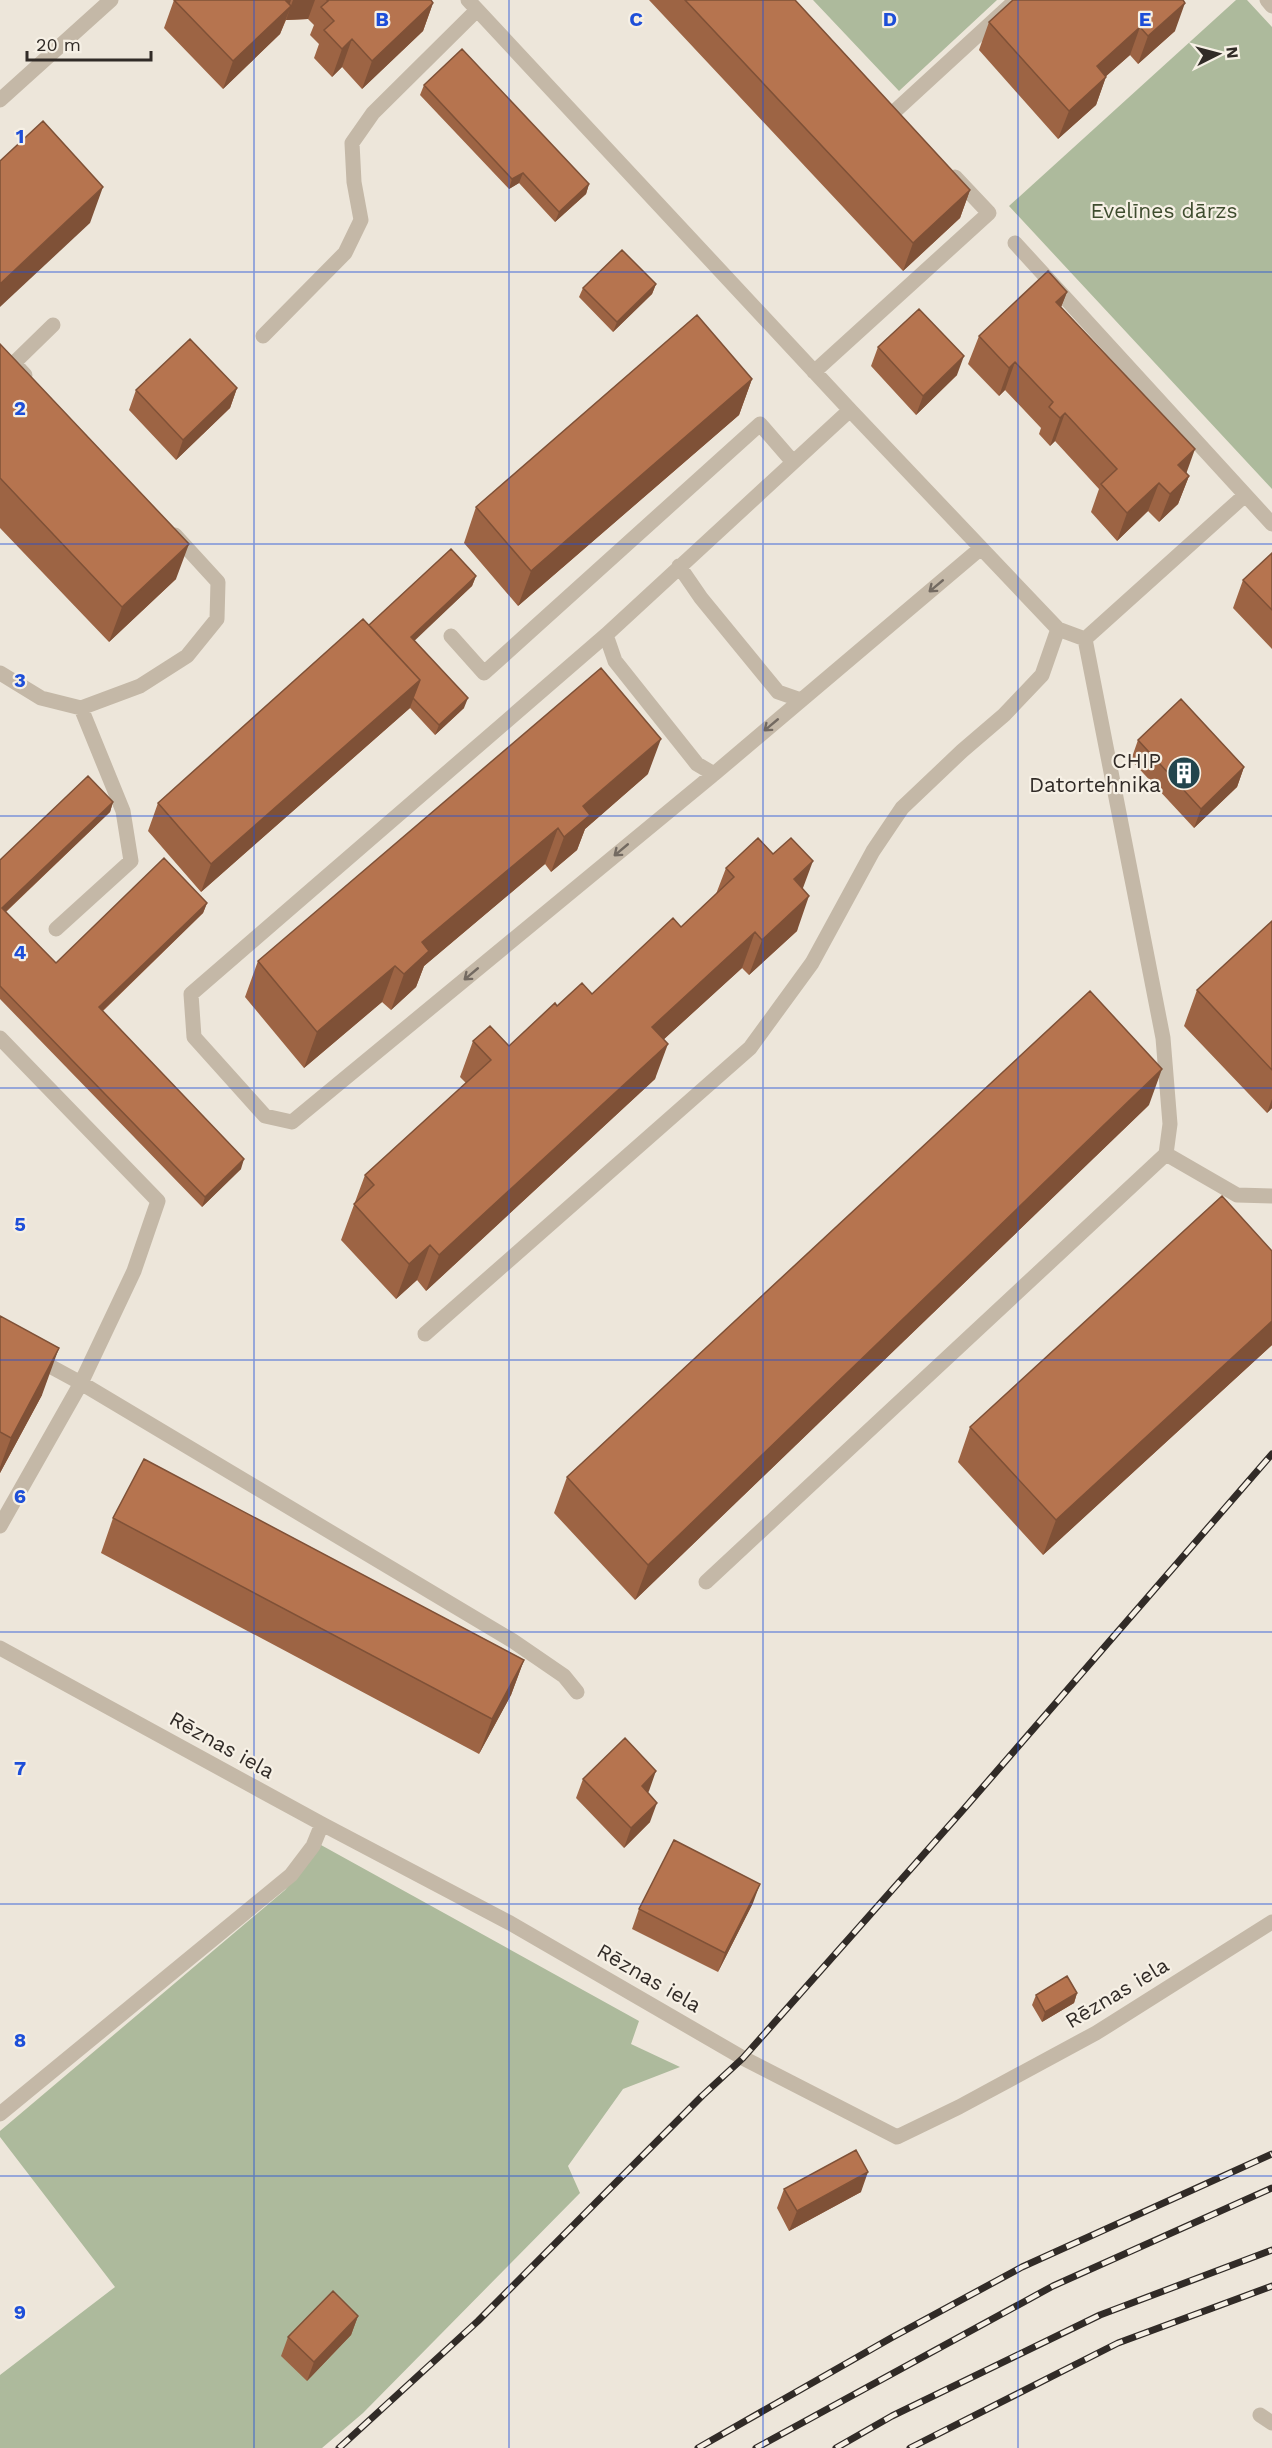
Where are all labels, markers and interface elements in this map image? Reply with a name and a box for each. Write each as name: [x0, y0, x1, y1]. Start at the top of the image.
text: B: [375, 7, 389, 31]
text: C: [629, 7, 643, 31]
text: D: [883, 7, 897, 31]
text: E: [1139, 7, 1151, 31]
scale bar: [27, 24, 152, 62]
north arrow: [1188, 24, 1248, 84]
text: 20 m: [36, 34, 81, 55]
text: N: [1222, 46, 1242, 59]
text: 1: [16, 124, 24, 148]
park label: Evelīnes dārzs: [1090, 198, 1238, 223]
text: 2: [14, 396, 26, 420]
one-way arrow: [929, 579, 944, 593]
text: 3: [14, 668, 26, 692]
one-way arrow: [763, 719, 779, 732]
place label: CHIP Datortehnika: [1029, 748, 1161, 797]
building icon: CHIP Datortehnika: [1166, 755, 1202, 791]
one-way arrow: [614, 843, 629, 857]
text: 4: [14, 940, 27, 964]
one-way arrow: [464, 967, 479, 981]
text: 5: [14, 1212, 26, 1236]
text: 6: [14, 1484, 26, 1508]
street label: Rēznas iela: [165, 1705, 279, 1784]
text: 7: [14, 1756, 26, 1780]
street label: Rēznas iela: [593, 1938, 706, 2017]
street label: Rēznas iela: [1061, 1952, 1173, 2033]
text: 8: [14, 2028, 26, 2052]
text: 9: [14, 2300, 26, 2324]

